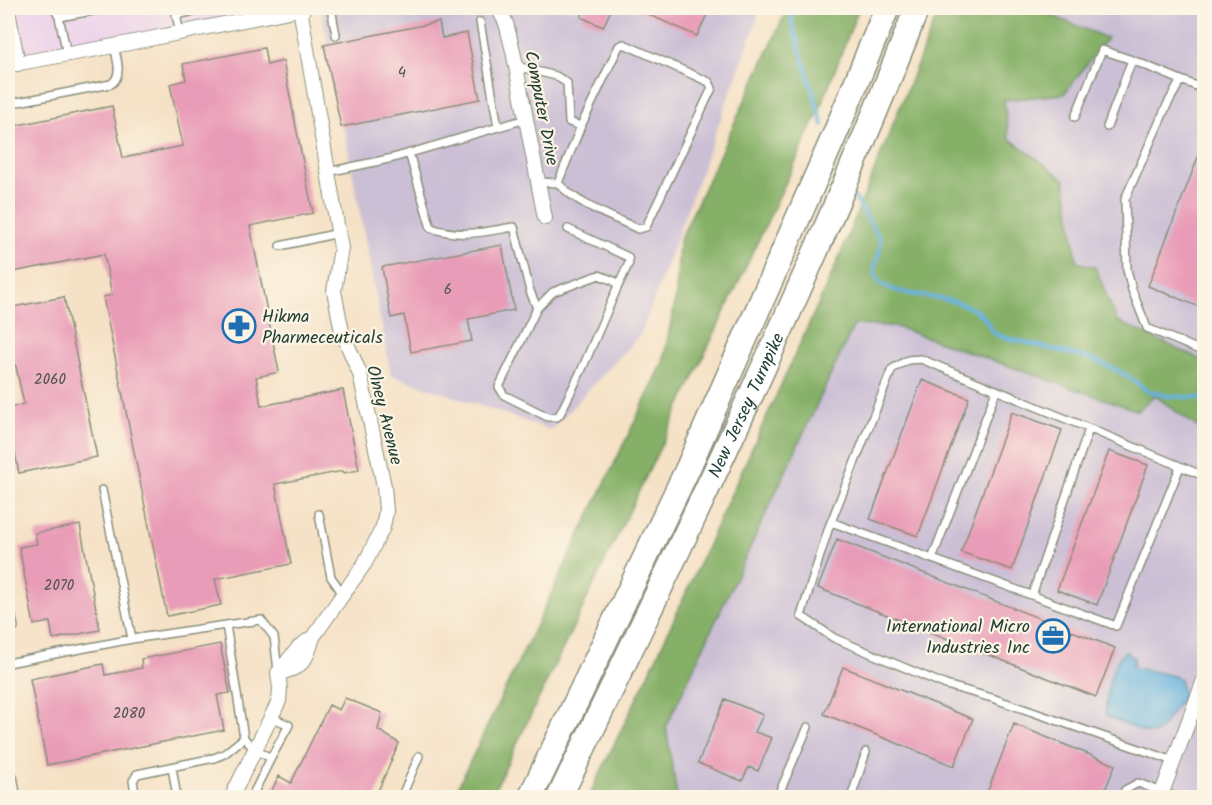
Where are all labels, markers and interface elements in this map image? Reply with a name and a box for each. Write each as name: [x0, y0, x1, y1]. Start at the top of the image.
street label: Computer Drive: [515, 48, 566, 168]
house number: 4: [398, 61, 406, 85]
house number: 6: [444, 278, 452, 302]
place label: Hikma Pharmeceuticals: [262, 303, 383, 353]
pharmacy icon: Hikma Pharmeceuticals: [221, 308, 257, 344]
street label: New Jersey Turnpike: [701, 329, 793, 483]
street label: Olney Avenue: [357, 362, 410, 468]
house number: 2060: [34, 368, 67, 392]
house number: 2070: [44, 574, 75, 598]
place label: International Micro Industries Inc: [886, 613, 1030, 663]
office icon: International Micro Industries Inc: [1035, 618, 1071, 654]
house number: 2080: [113, 702, 146, 726]

